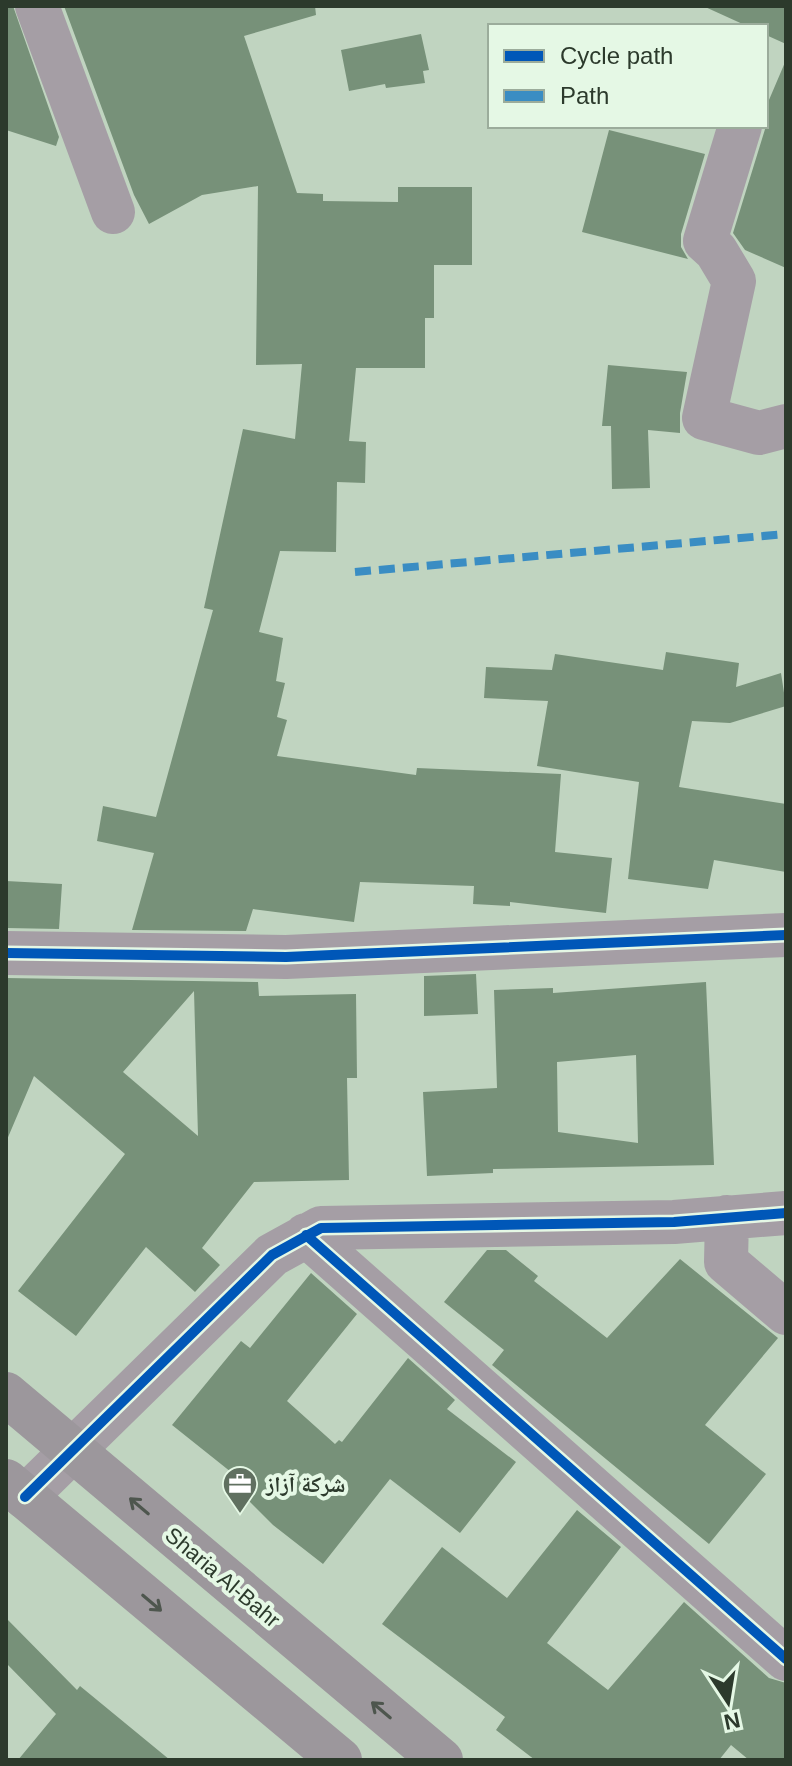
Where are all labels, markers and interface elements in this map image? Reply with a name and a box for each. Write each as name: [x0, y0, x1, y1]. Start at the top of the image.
legend: [488, 24, 768, 128]
text: Cycle path: [560, 42, 673, 69]
text: Path: [560, 82, 609, 109]
office icon: شركة آزاز: [221, 1465, 259, 1515]
place label: شركة آزاز: [265, 1472, 345, 1497]
one-way arrow: [129, 1497, 150, 1515]
street label: Sharia Al-Bahr: [160, 1522, 285, 1633]
one-way arrow: [141, 1594, 161, 1612]
north arrow: [688, 1662, 768, 1742]
one-way arrow: [371, 1701, 392, 1719]
text: N: [722, 1707, 742, 1735]

